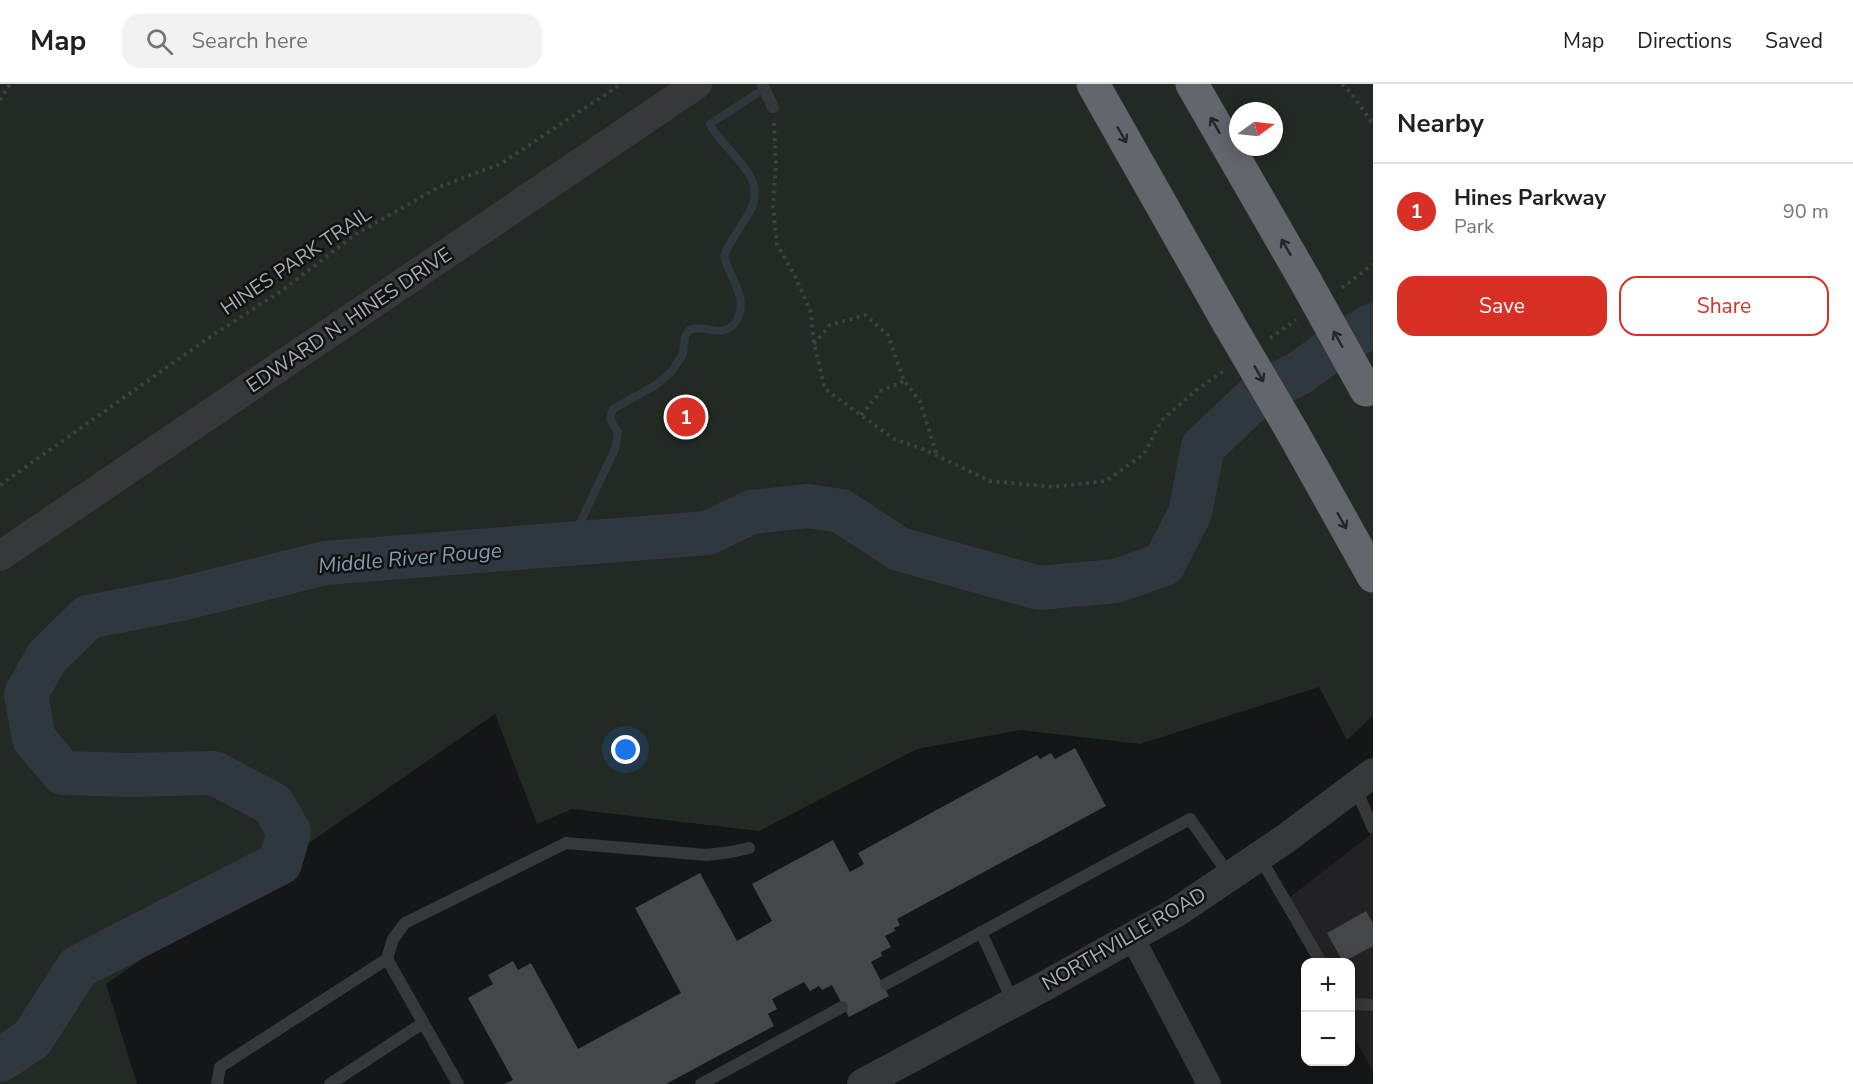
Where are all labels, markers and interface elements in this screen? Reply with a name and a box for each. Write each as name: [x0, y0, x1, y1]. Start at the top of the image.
search box: [122, 14, 542, 68]
text: Map: [30, 22, 86, 60]
icon: search: [143, 25, 176, 58]
text: Search here: [191, 26, 308, 56]
text: Map: [1563, 27, 1604, 55]
text: Directions: [1637, 27, 1732, 55]
text: Saved: [1765, 27, 1823, 55]
north arrow: [1229, 102, 1283, 156]
text: Nearby: [1397, 106, 1484, 141]
one-way arrow: [1209, 117, 1221, 134]
one-way arrow: [1116, 126, 1128, 143]
text: Hines Parkway: [1454, 183, 1606, 213]
text: 1: [1411, 198, 1423, 225]
text: 90 m: [1783, 198, 1829, 225]
street label: HINES PARK TRAIL: [215, 200, 377, 322]
text: Park: [1454, 213, 1494, 240]
one-way arrow: [1279, 239, 1291, 256]
street label: EDWARD N. HINES DRIVE: [241, 241, 457, 399]
button: Save: [1397, 276, 1607, 336]
button: Share: [1619, 276, 1829, 336]
one-way arrow: [1332, 331, 1344, 348]
one-way arrow: [1253, 366, 1265, 383]
pin: 1: [666, 394, 706, 440]
one-way arrow: [1336, 512, 1348, 529]
water label: Middle River Rouge: [317, 536, 503, 580]
your location: [611, 735, 640, 764]
street label: NORTHVILLE ROAD: [1037, 881, 1211, 997]
map controls: [1301, 958, 1355, 1066]
button: +: [1301, 958, 1355, 1012]
button: −: [1301, 1012, 1355, 1066]

